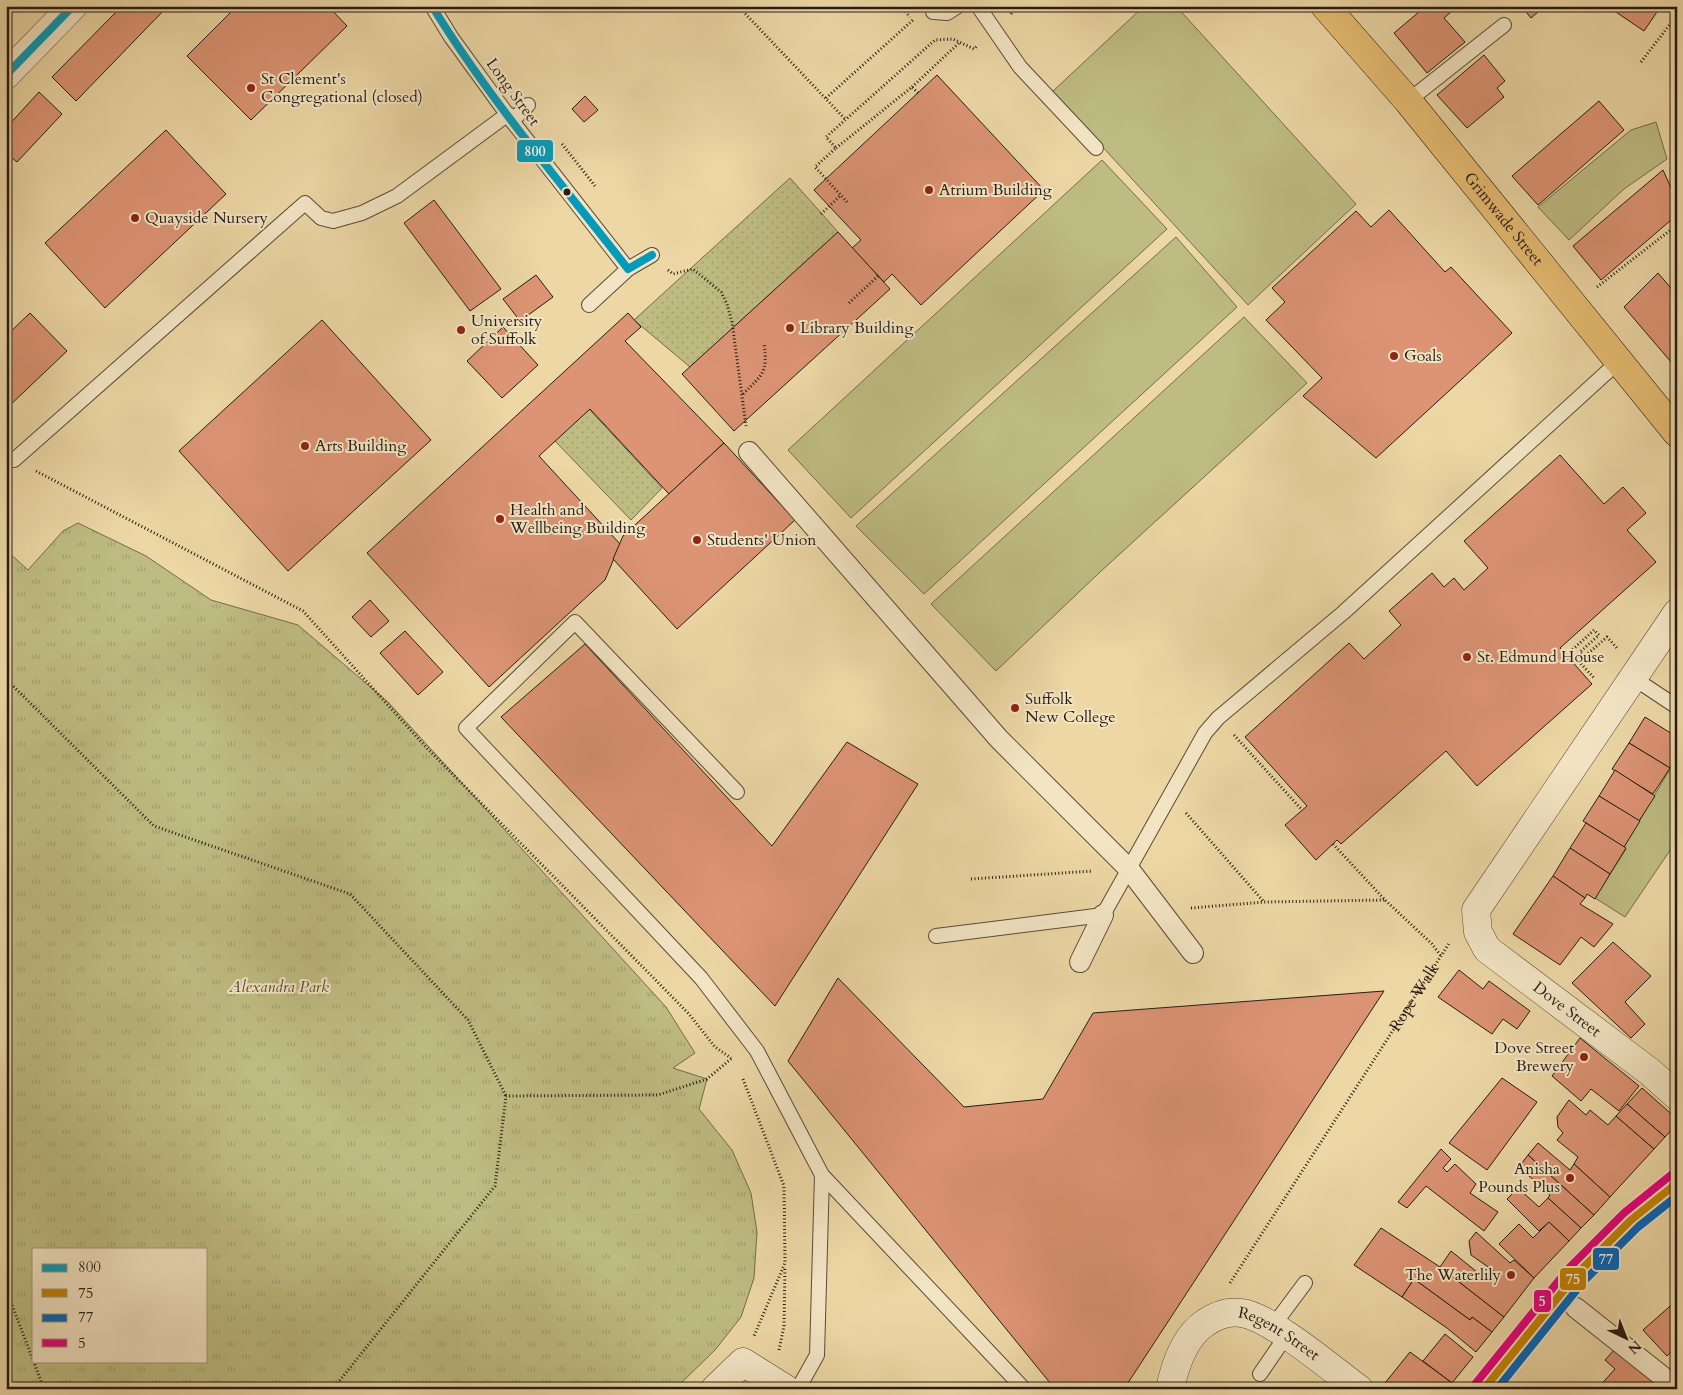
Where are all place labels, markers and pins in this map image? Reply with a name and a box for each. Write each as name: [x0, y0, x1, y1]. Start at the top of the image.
place label: St Clement's Congregational (closed): [261, 68, 423, 108]
marker: St Clement's Congregational (closed): [245, 82, 257, 94]
place label: Atrium Building: [939, 179, 1052, 201]
marker: Atrium Building: [923, 184, 935, 196]
unlabelled marker: [562, 187, 572, 197]
place label: Quayside Nursery: [145, 207, 269, 229]
marker: Quayside Nursery: [129, 212, 141, 224]
place label: University of Suffolk: [471, 310, 543, 350]
place label: Library Building: [800, 317, 913, 339]
marker: Library Building: [784, 322, 796, 334]
marker: University of Suffolk: [455, 324, 467, 336]
place label: Goals: [1404, 345, 1442, 367]
marker: Goals: [1388, 350, 1400, 362]
place label: Arts Building: [315, 435, 406, 457]
marker: Arts Building: [299, 440, 311, 452]
place label: Health and Wellbeing Building: [509, 499, 645, 539]
marker: Health and Wellbeing Building: [494, 513, 506, 525]
place label: Students' Union: [707, 529, 816, 551]
marker: Students' Union: [691, 534, 703, 546]
place label: St. Edmund House: [1477, 646, 1604, 668]
marker: St. Edmund House: [1461, 651, 1473, 663]
place label: Suffolk New College: [1025, 688, 1116, 728]
marker: Suffolk New College: [1009, 702, 1021, 714]
place label: Dove Street Brewery: [1494, 1037, 1575, 1077]
marker: Dove Street Brewery: [1578, 1051, 1590, 1063]
place label: Anisha Pounds Plus: [1478, 1158, 1560, 1198]
marker: Anisha Pounds Plus: [1564, 1172, 1576, 1184]
place label: The Waterlily: [1405, 1264, 1502, 1286]
marker: The Waterlily: [1505, 1269, 1517, 1281]

